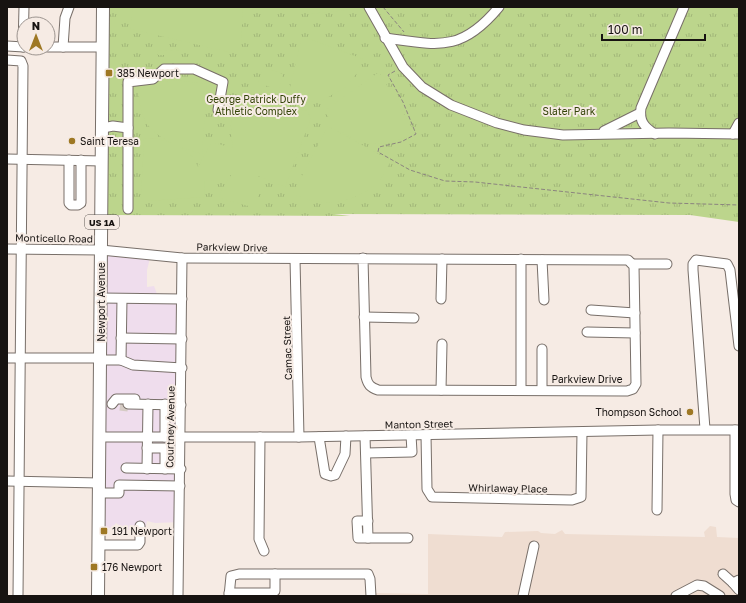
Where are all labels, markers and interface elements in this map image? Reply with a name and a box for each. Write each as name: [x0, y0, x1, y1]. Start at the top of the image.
north arrow: [16, 16, 56, 56]
scale bar: [602, 16, 705, 42]
text: N: [32, 19, 40, 32]
text: 100 m: [608, 22, 642, 37]
place label: 385 Newport: [117, 67, 179, 79]
marker: 385 Newport: [104, 68, 114, 78]
park label: George Patrick Duffy Athletic Complex: [206, 93, 306, 117]
park label: Slater Park: [543, 105, 596, 117]
place label: Saint Teresa: [80, 135, 139, 147]
marker: Saint Teresa: [67, 136, 77, 146]
road number: US 1A: [85, 215, 119, 229]
street label: Monticello Road: [15, 231, 93, 245]
street label: Parkview Drive: [196, 240, 268, 254]
street label: Newport Avenue: [95, 262, 107, 342]
street label: Camac Street: [280, 316, 294, 380]
street label: Parkview Drive: [551, 373, 623, 385]
street label: Courtney Avenue: [163, 386, 177, 468]
place label: Thompson School: [596, 406, 682, 418]
marker: Thompson School: [685, 407, 695, 417]
street label: Manton Street: [385, 417, 453, 431]
street label: Whirlaway Place: [468, 481, 548, 495]
place label: 191 Newport: [112, 525, 172, 537]
marker: 191 Newport: [99, 526, 109, 536]
place label: 176 Newport: [102, 561, 162, 573]
marker: 176 Newport: [89, 562, 99, 572]

